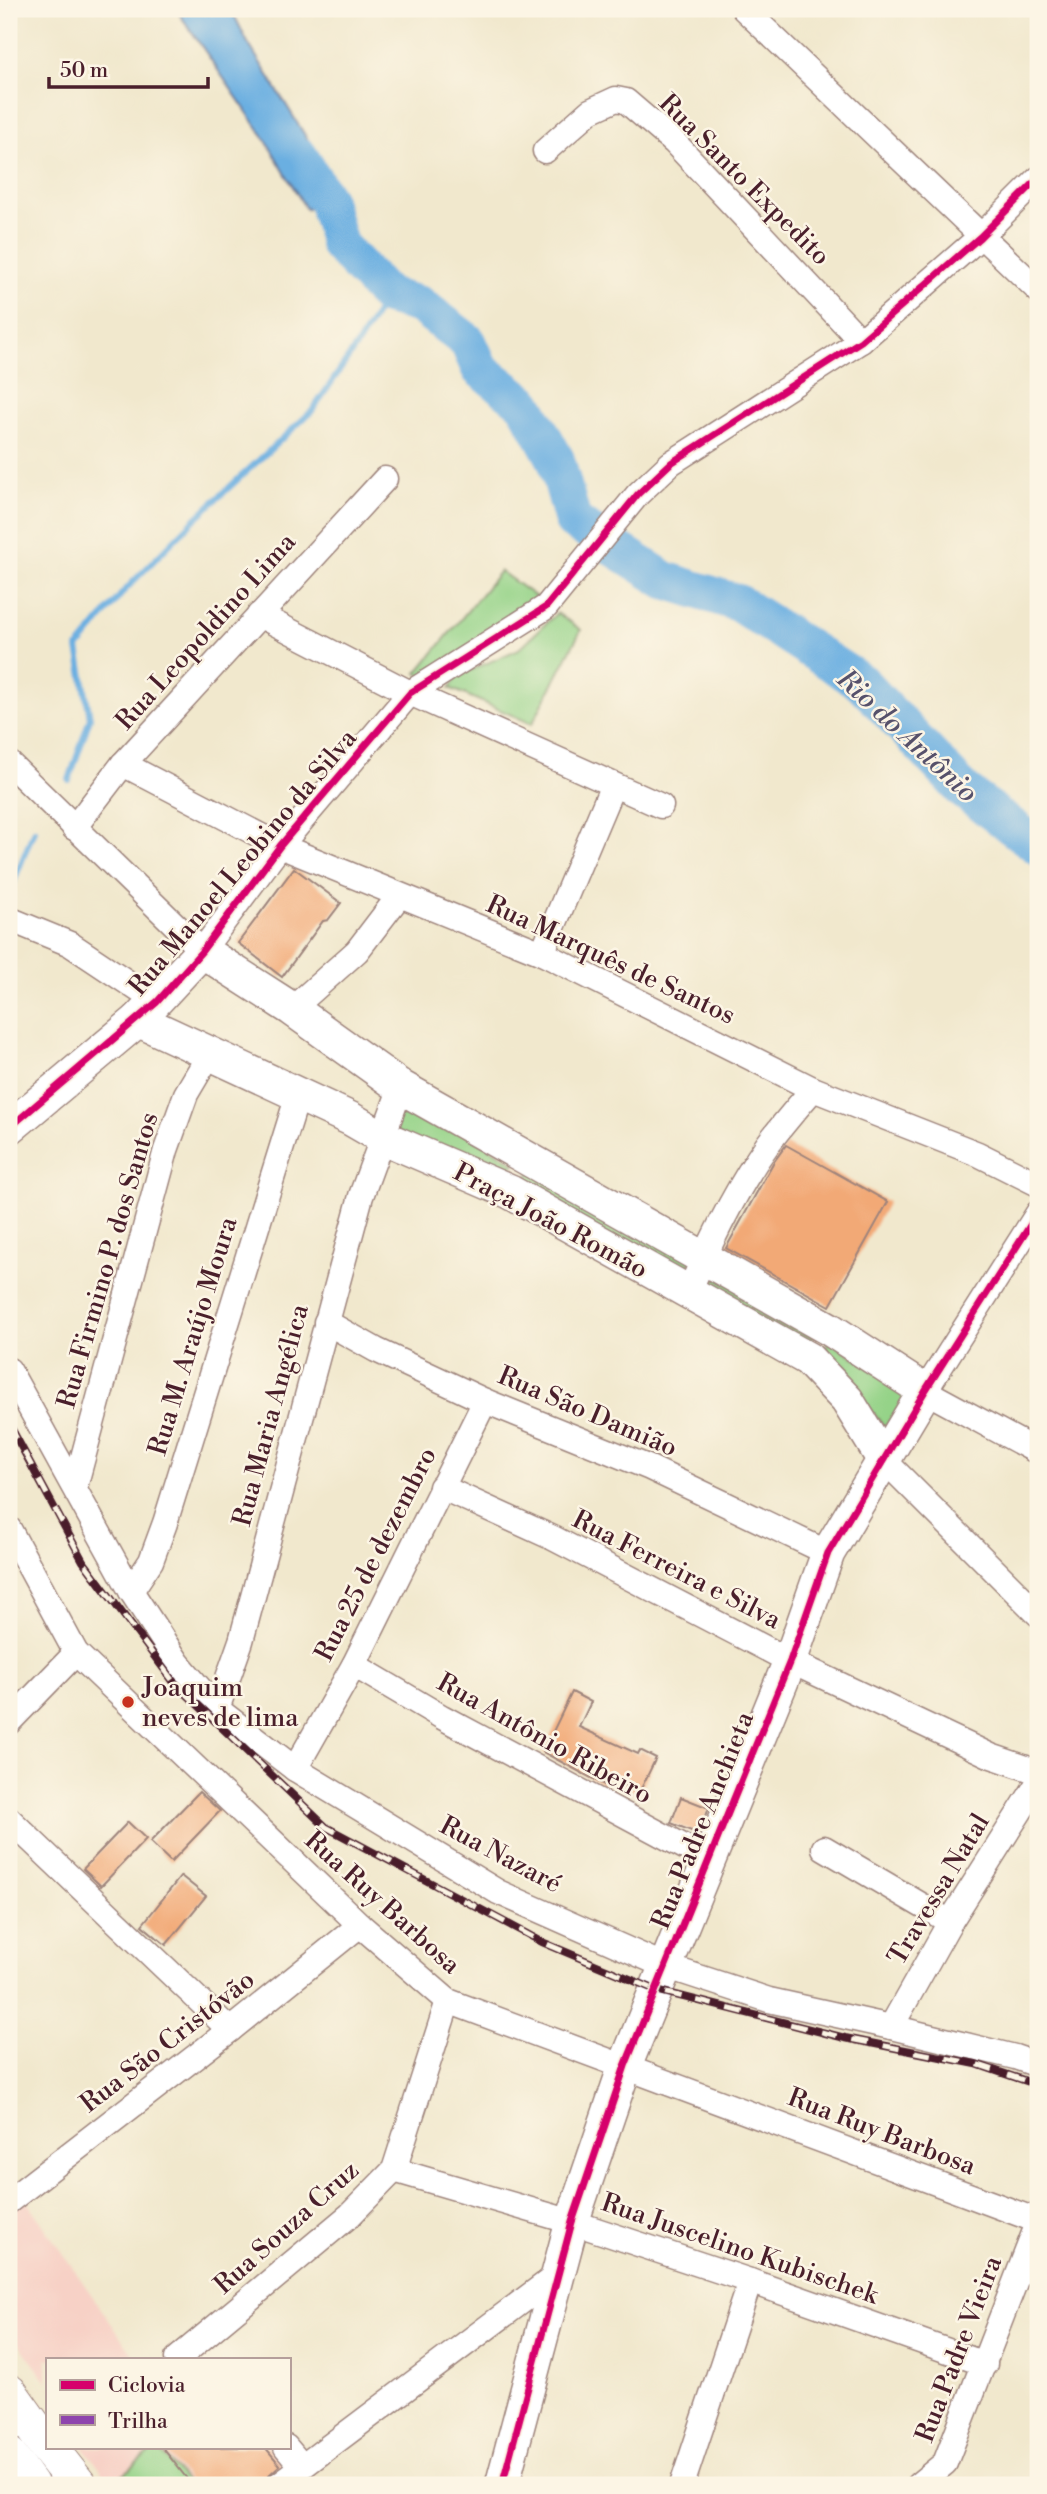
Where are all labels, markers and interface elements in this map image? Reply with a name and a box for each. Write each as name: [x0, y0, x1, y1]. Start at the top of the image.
scale bar: [49, 46, 208, 90]
text: 50 m: [60, 58, 108, 84]
street label: Rua Santo Expedito: [652, 87, 837, 272]
street label: Rua Leopoldino Lima: [109, 526, 303, 737]
water label: Rio do Antônio: [828, 661, 985, 810]
street label: Rua Manoel Leobino da Silva: [122, 722, 364, 1002]
street label: Rua Marquês de Santos: [481, 888, 740, 1032]
street label: Rua Firmino P. dos Santos: [50, 1109, 166, 1412]
street label: Praça João Romão: [448, 1156, 653, 1286]
street label: Rua M. Araújo Moura: [141, 1212, 245, 1459]
street label: Rua Maria Angélica: [226, 1300, 316, 1530]
street label: Rua São Damião: [493, 1360, 682, 1464]
street label: Rua 25 de dezembro: [308, 1442, 444, 1667]
street label: Rua Ferreira e Silva: [567, 1503, 787, 1637]
street label: Rua Antônio Ribeiro: [431, 1667, 658, 1811]
place label: Joaquim neves de lima: [141, 1672, 299, 1734]
marker: Joaquim neves de lima: [120, 1694, 136, 1710]
street label: Rua Padre Anchieta: [645, 1706, 761, 1934]
street label: Travessa Natal: [881, 1808, 997, 1971]
street label: Rua Nazaré: [434, 1809, 567, 1900]
street label: Rua Ruy Barbosa: [298, 1824, 467, 1982]
street label: Rua São Cristóvão: [74, 1964, 261, 2120]
street label: Rua Ruy Barbosa: [783, 2081, 981, 2183]
street label: Rua Souza Cruz: [208, 2154, 366, 2301]
street label: Rua Juscelino Kubischek: [597, 2186, 884, 2312]
street label: Rua Padre Vieira: [909, 2251, 1009, 2447]
legend: [46, 2358, 290, 2448]
text: Ciclovia: [108, 2373, 186, 2399]
text: Trilha: [108, 2409, 168, 2435]

